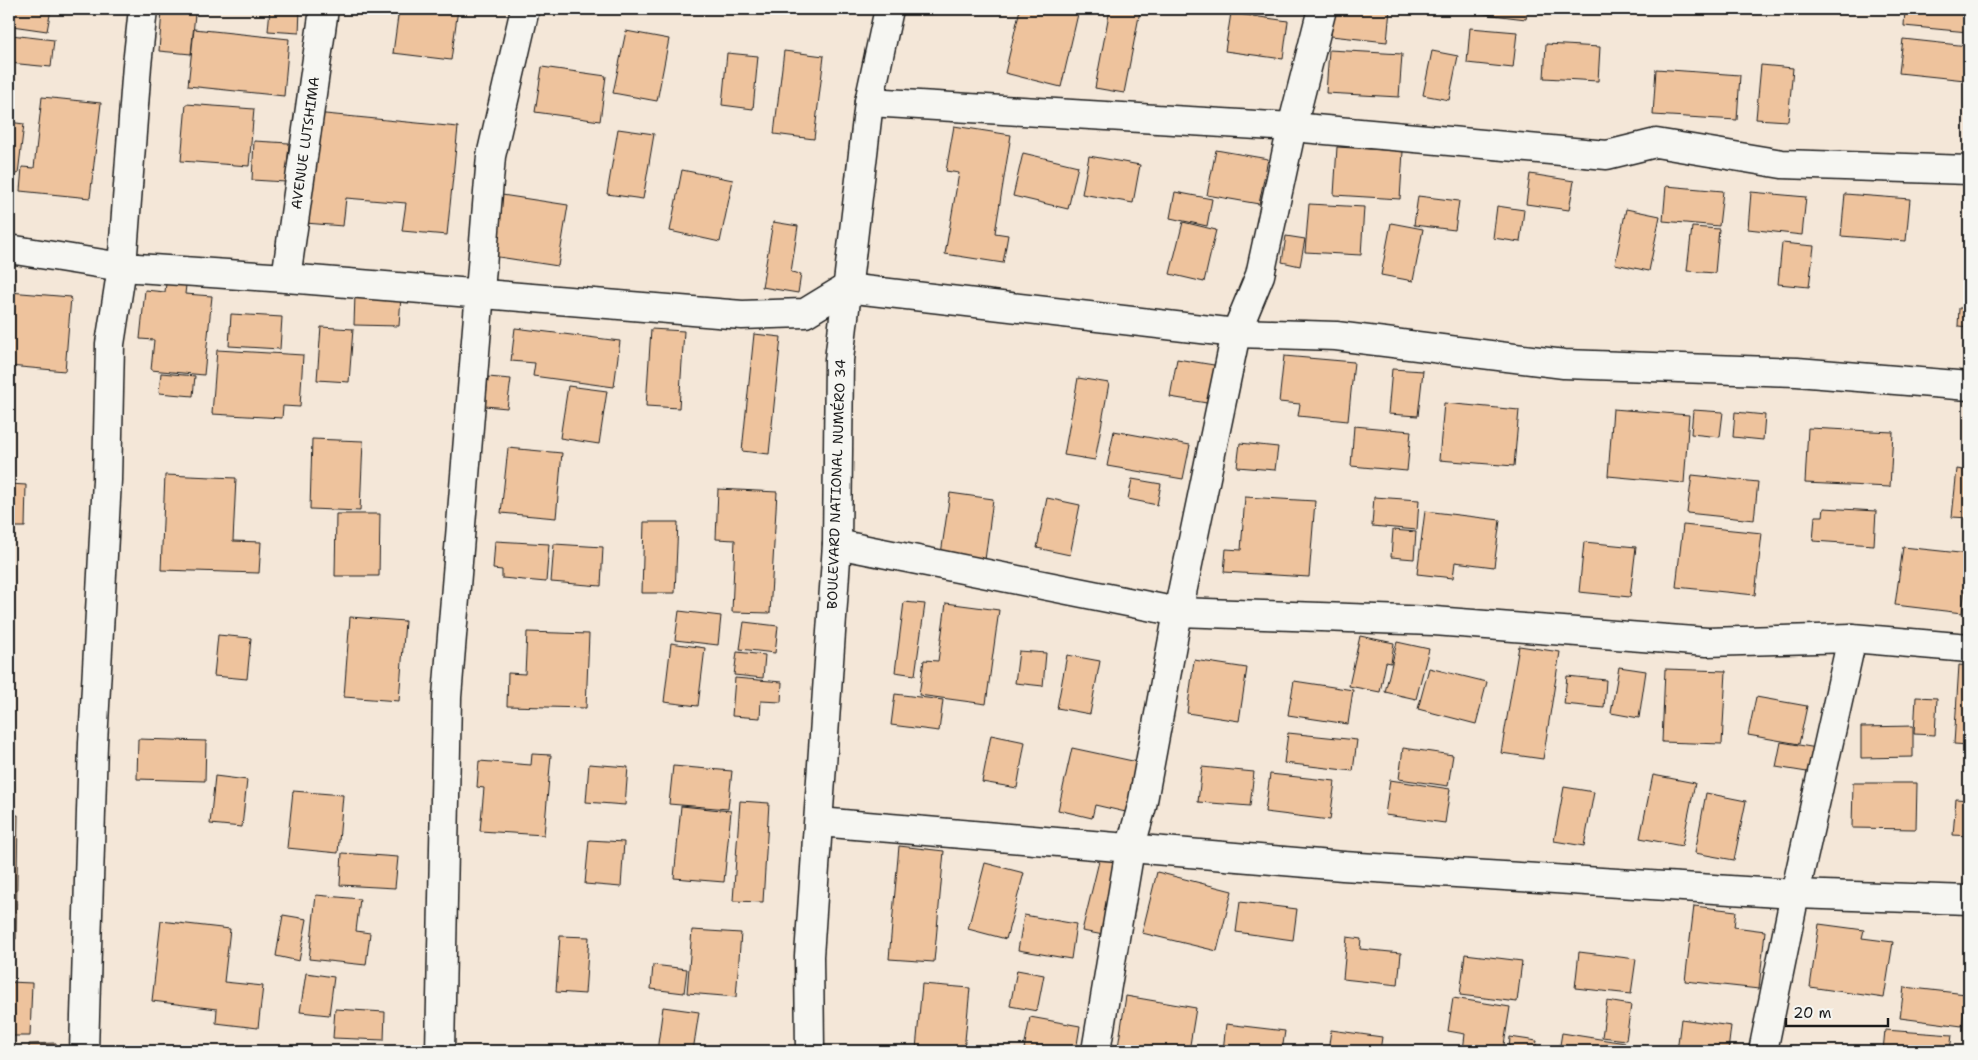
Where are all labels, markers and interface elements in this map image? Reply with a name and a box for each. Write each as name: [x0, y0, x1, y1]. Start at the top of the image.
street label: AVENUE LUTSHIMA: [287, 75, 323, 211]
street label: BOULEVARD NATIONAL NUMÉRO 34: [823, 358, 849, 609]
scale bar: [1786, 995, 1888, 1027]
text: 20 m: [1793, 1003, 1832, 1023]

